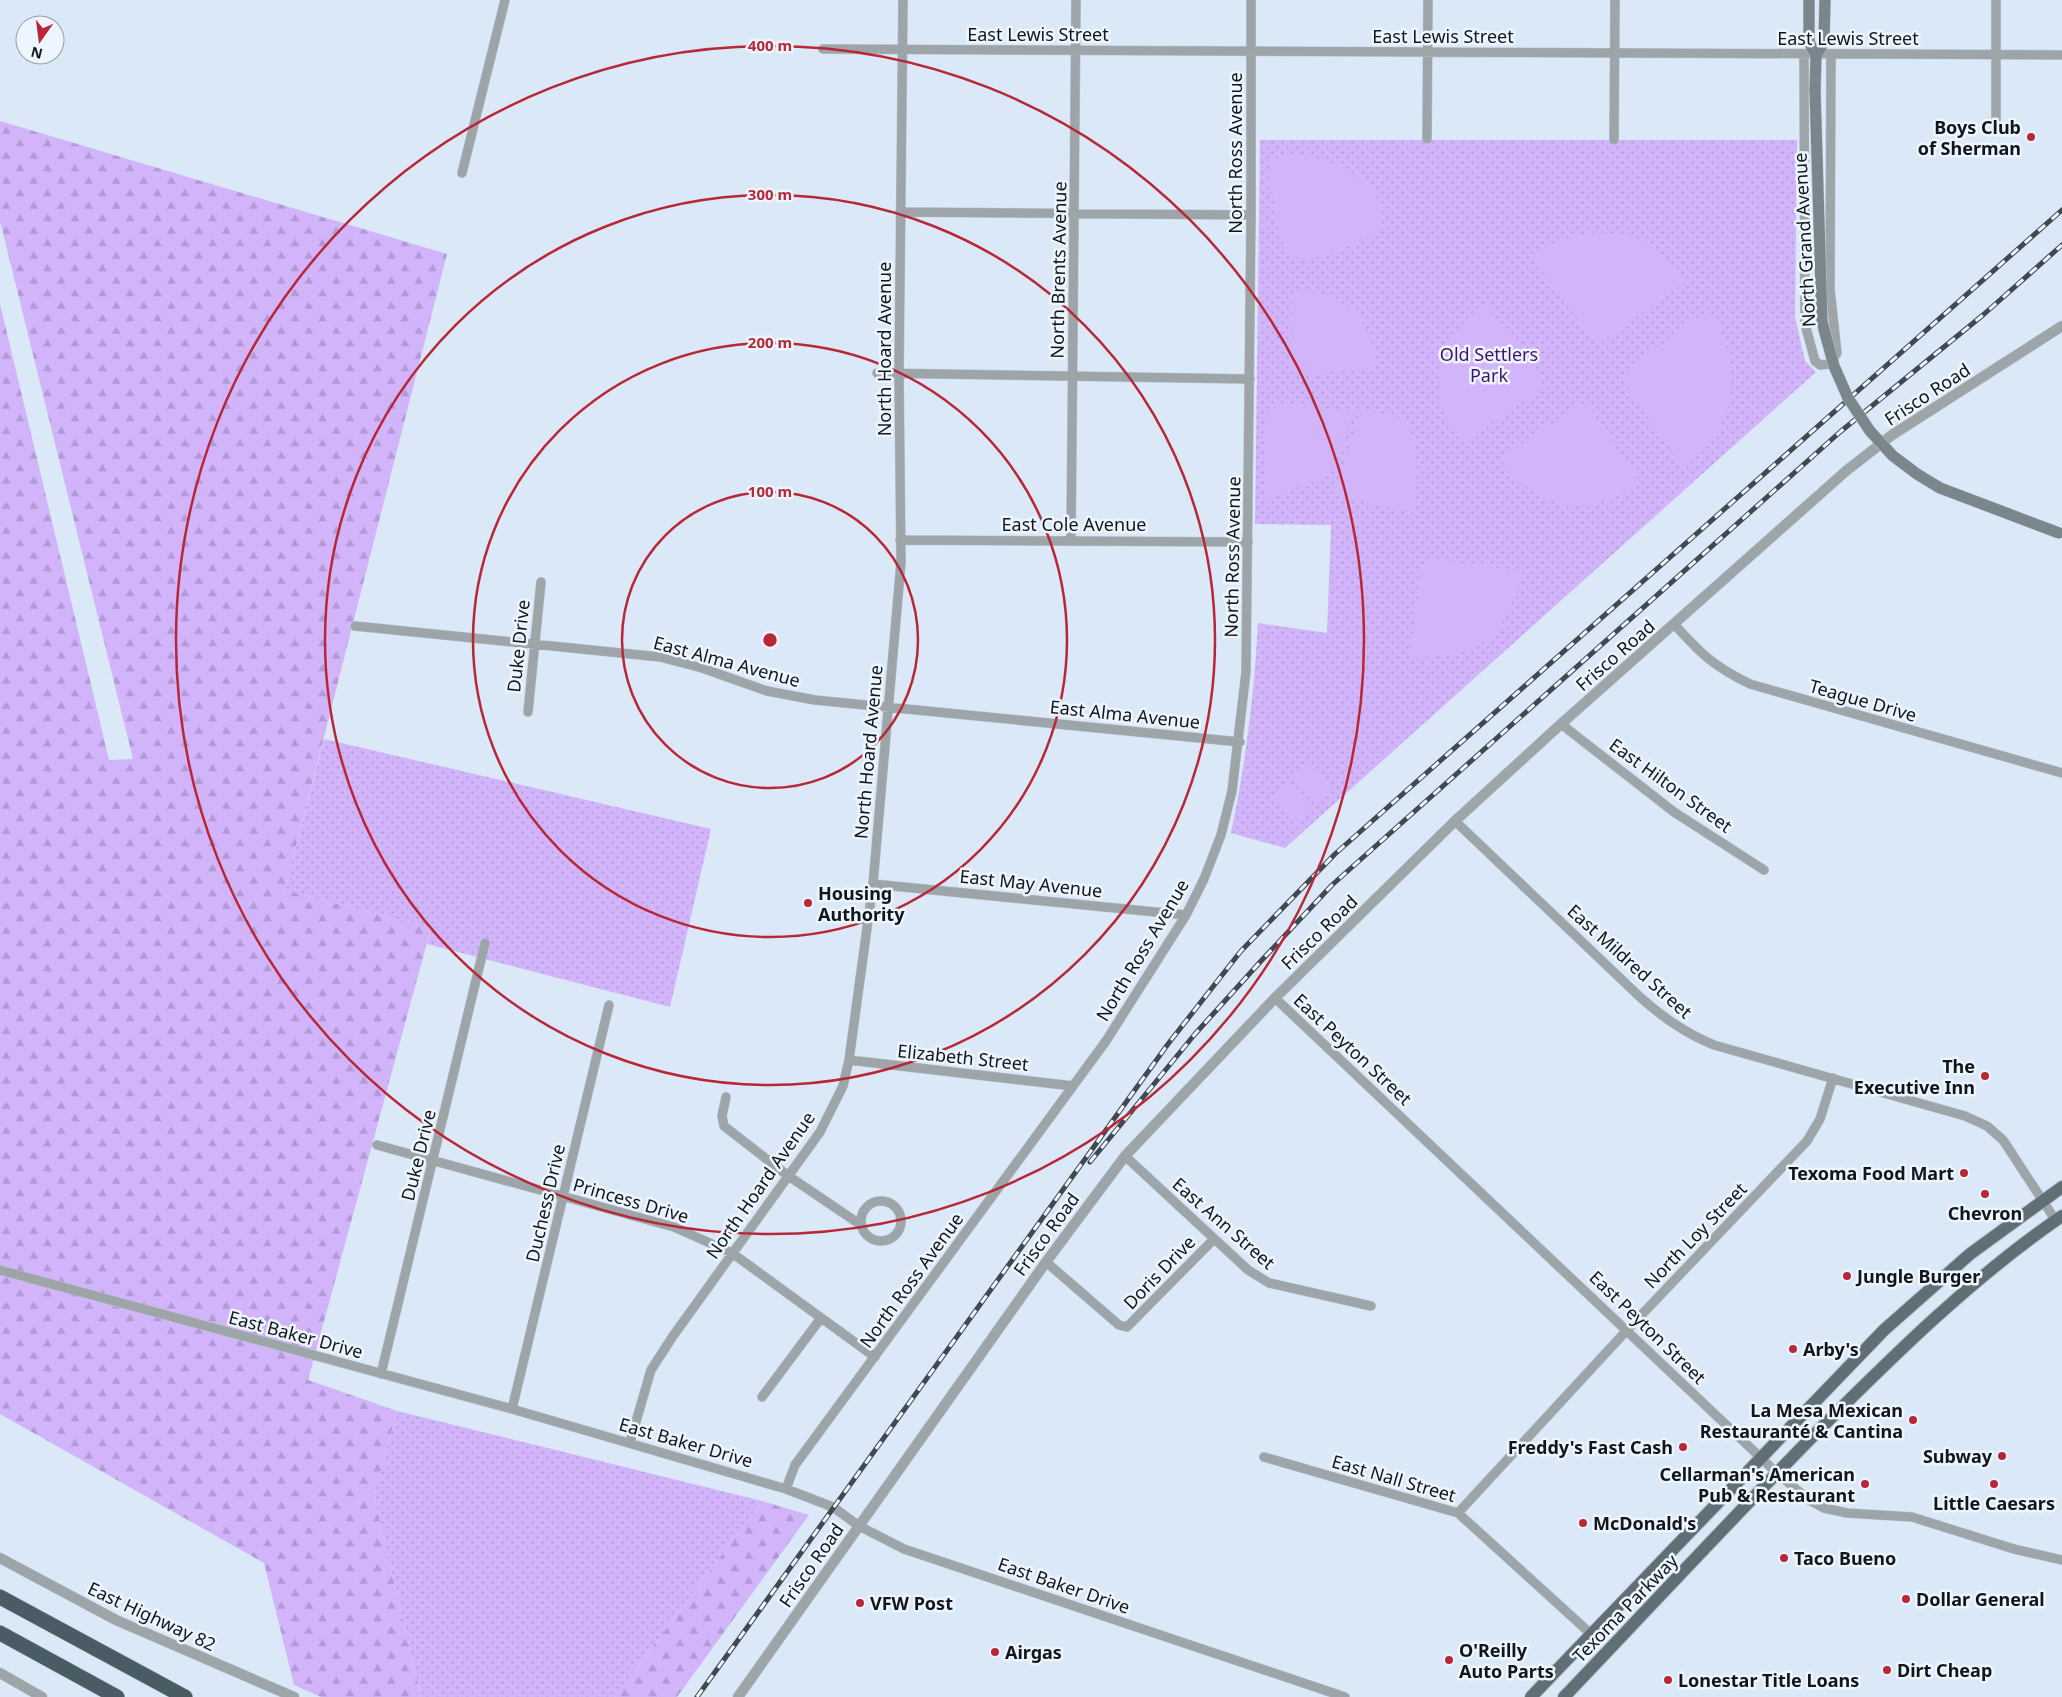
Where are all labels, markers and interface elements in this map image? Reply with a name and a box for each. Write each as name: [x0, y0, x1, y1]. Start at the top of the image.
north arrow: [15, 15, 65, 65]
street label: East Lewis Street: [967, 22, 1109, 46]
street label: East Lewis Street: [1372, 24, 1514, 48]
street label: East Lewis Street: [1777, 26, 1919, 50]
text: 400 m: [748, 35, 792, 55]
text: N: [29, 43, 45, 64]
street label: North Ross Avenue: [1223, 72, 1247, 234]
place label: Boys Club of Sherman: [1918, 115, 2021, 160]
marker: Boys Club of Sherman: [2025, 131, 2037, 143]
street label: North Grand Avenue: [1787, 152, 1821, 328]
street label: North Brents Avenue: [1044, 181, 1072, 359]
text: 300 m: [748, 184, 792, 204]
street label: North Hoard Avenue: [872, 262, 896, 436]
text: 200 m: [748, 332, 792, 352]
park label: Old Settlers Park: [1440, 342, 1538, 387]
street label: Frisco Road: [1880, 357, 1974, 431]
street label: North Ross Avenue: [1219, 476, 1245, 638]
text: 100 m: [748, 481, 792, 501]
street label: East Cole Avenue: [1002, 512, 1146, 536]
street label: Duke Drive: [501, 598, 535, 694]
street label: Frisco Road: [1570, 614, 1660, 696]
street label: East Alma Avenue: [651, 630, 803, 692]
centre of rings: [761, 631, 779, 649]
street label: North Hoard Avenue: [848, 664, 888, 840]
street label: Teague Drive: [1807, 673, 1919, 727]
street label: East Alma Avenue: [1049, 694, 1201, 734]
street label: East Hilton Street: [1605, 732, 1738, 838]
street label: East May Avenue: [958, 864, 1104, 902]
street label: North Ross Avenue: [1090, 875, 1194, 1025]
place label: Housing Authority: [818, 881, 905, 926]
street label: Frisco Road: [1276, 889, 1362, 975]
marker: Housing Authority: [802, 897, 814, 909]
street label: East Mildred Street: [1563, 899, 1698, 1024]
street label: East Peyton Street: [1289, 988, 1418, 1110]
street label: Elizabeth Street: [896, 1038, 1030, 1076]
place label: The Executive Inn: [1854, 1054, 1975, 1099]
marker: The Executive Inn: [1979, 1070, 1991, 1082]
street label: Duke Drive: [395, 1107, 441, 1203]
street label: North Hoard Avenue: [700, 1107, 820, 1263]
street label: Duchess Drive: [520, 1142, 570, 1264]
place label: Texoma Food Mart: [1788, 1161, 1954, 1185]
marker: Texoma Food Mart: [1958, 1167, 1970, 1179]
street label: Princess Drive: [570, 1172, 692, 1228]
street label: East Ann Street: [1168, 1172, 1281, 1275]
street label: North Loy Street: [1638, 1177, 1752, 1293]
street label: Frisco Road: [1008, 1188, 1084, 1280]
marker: Chevron: [1979, 1188, 1991, 1200]
place label: Chevron: [1948, 1201, 2022, 1225]
street label: North Ross Avenue: [854, 1208, 968, 1352]
street label: Doris Drive: [1118, 1230, 1200, 1314]
place label: Jungle Burger: [1855, 1264, 1980, 1288]
street label: East Peyton Street: [1585, 1265, 1712, 1389]
marker: Jungle Burger: [1841, 1270, 1853, 1282]
street label: East Baker Drive: [226, 1305, 366, 1363]
place label: Arby's: [1803, 1337, 1859, 1361]
marker: Arby's: [1787, 1343, 1799, 1355]
place label: La Mesa Mexican Restauranté & Cantina: [1700, 1398, 1903, 1443]
street label: East Baker Drive: [616, 1411, 756, 1473]
marker: La Mesa Mexican Restauranté & Cantina: [1907, 1414, 1919, 1426]
place label: Freddy's Fast Cash: [1508, 1435, 1673, 1459]
marker: Freddy's Fast Cash: [1677, 1441, 1689, 1453]
place label: Subway: [1923, 1444, 1993, 1468]
street label: East Nall Street: [1329, 1449, 1459, 1507]
marker: Subway: [1996, 1450, 2008, 1462]
place label: Cellarman's American Pub & Restaurant: [1659, 1462, 1855, 1507]
marker: Cellarman's American Pub & Restaurant: [1859, 1478, 1871, 1490]
marker: Little Caesars: [1988, 1478, 2000, 1490]
place label: Little Caesars: [1933, 1491, 2055, 1515]
place label: McDonald's: [1593, 1511, 1696, 1535]
marker: McDonald's: [1577, 1517, 1589, 1529]
street label: Frisco Road: [773, 1518, 849, 1612]
place label: Taco Bueno: [1794, 1546, 1896, 1570]
street label: Texoma Parkway: [1567, 1548, 1683, 1667]
street label: East Baker Drive: [995, 1551, 1133, 1619]
marker: Taco Bueno: [1778, 1552, 1790, 1564]
street label: East Highway 82: [84, 1576, 220, 1656]
place label: Dollar General: [1916, 1587, 2045, 1611]
place label: VFW Post: [870, 1591, 953, 1615]
marker: Dollar General: [1900, 1593, 1912, 1605]
marker: VFW Post: [854, 1597, 866, 1609]
place label: O'Reilly Auto Parts: [1459, 1638, 1554, 1683]
place label: Airgas: [1005, 1640, 1062, 1664]
marker: Airgas: [989, 1646, 1001, 1658]
marker: O'Reilly Auto Parts: [1443, 1654, 1455, 1666]
place label: Dirt Cheap: [1897, 1658, 1992, 1682]
marker: Dirt Cheap: [1881, 1664, 1893, 1676]
place label: Lonestar Title Loans: [1678, 1668, 1859, 1692]
marker: Lonestar Title Loans: [1662, 1674, 1674, 1686]

